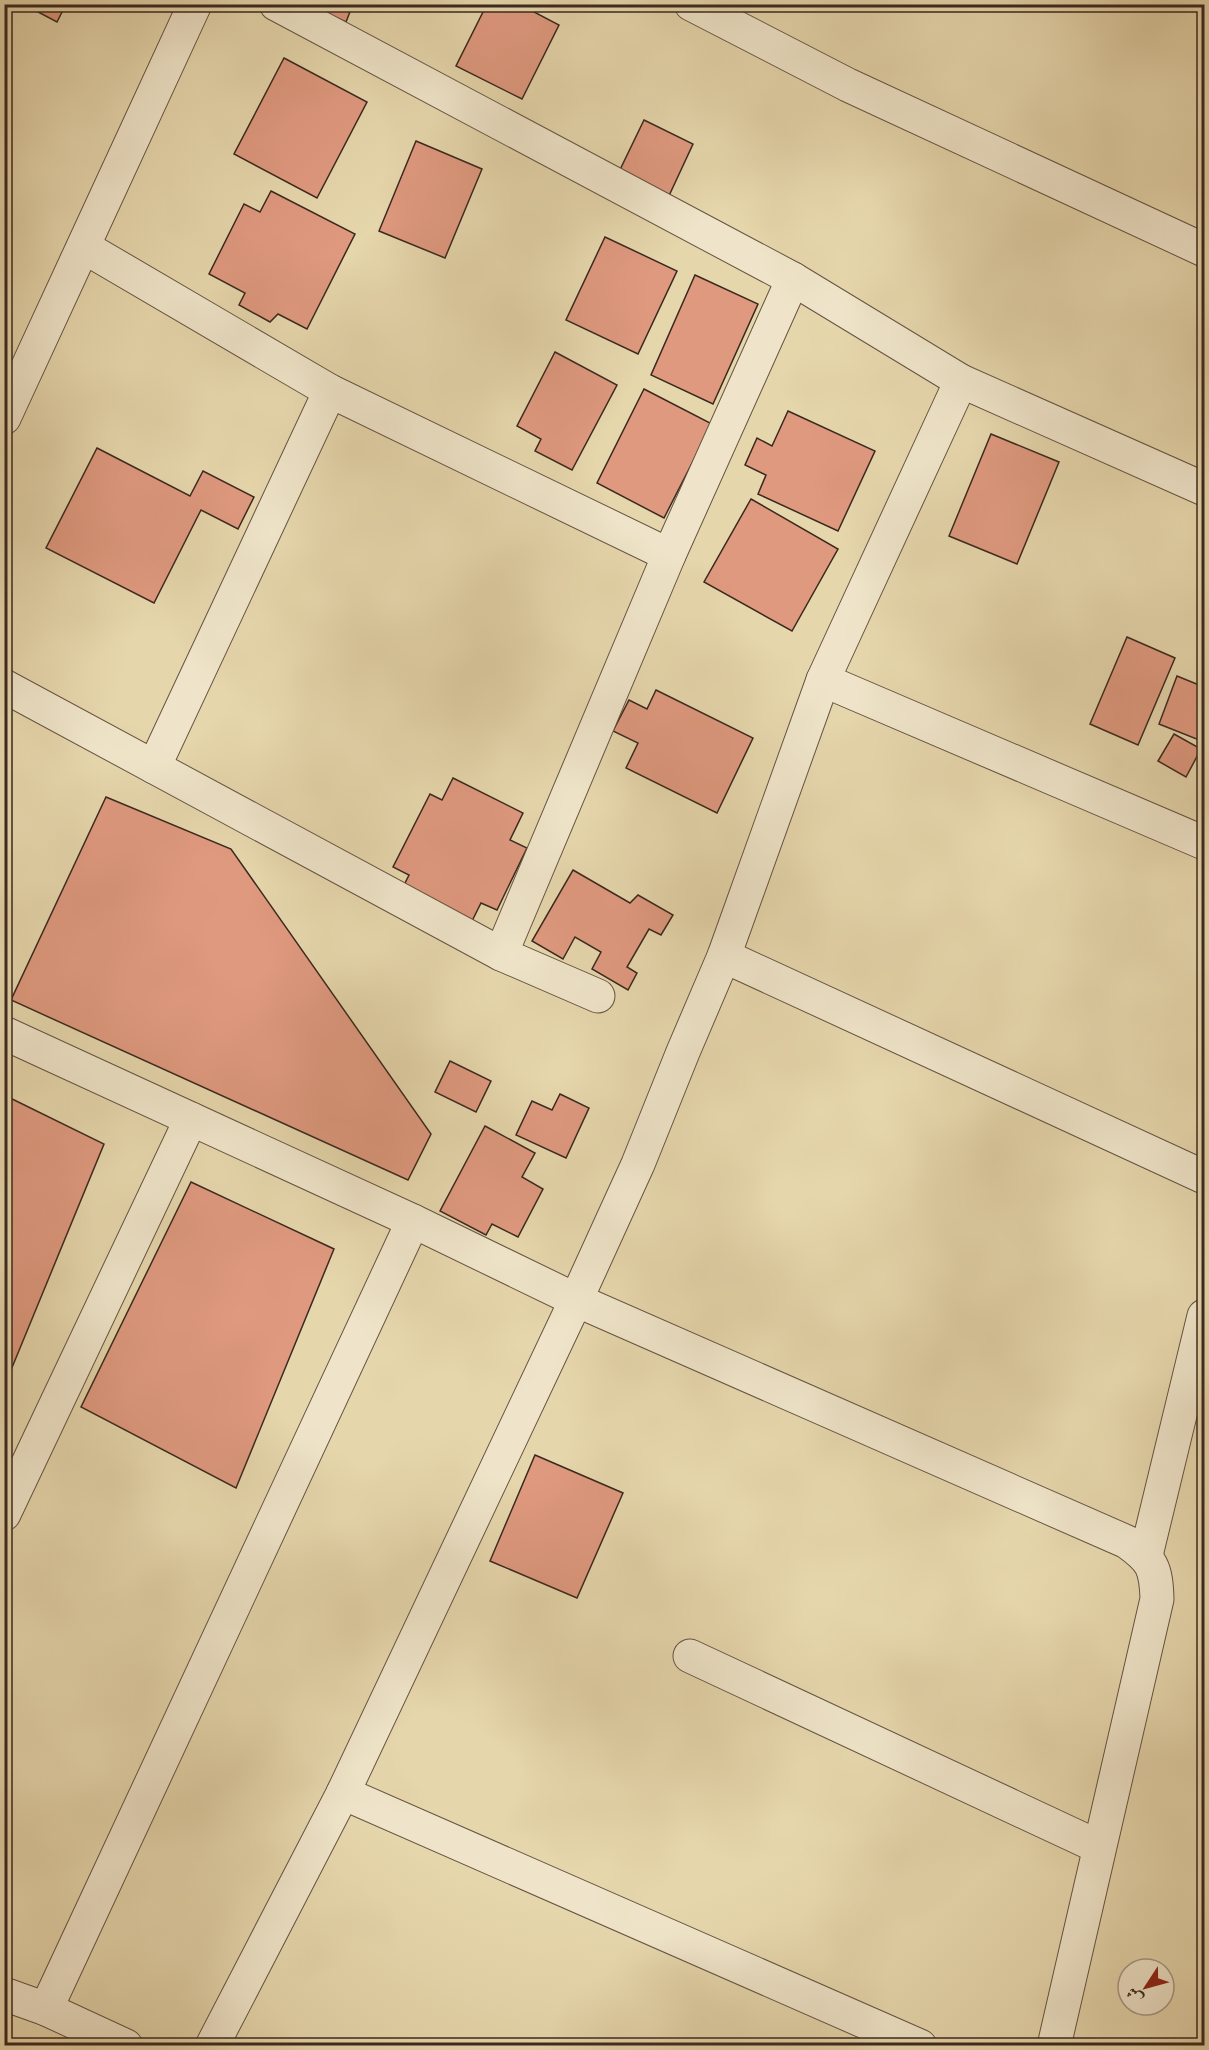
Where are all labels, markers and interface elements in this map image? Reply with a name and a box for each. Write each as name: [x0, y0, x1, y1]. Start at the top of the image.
north arrow: [1116, 1957, 1176, 2017]
text: ش: [1122, 1983, 1147, 2008]

